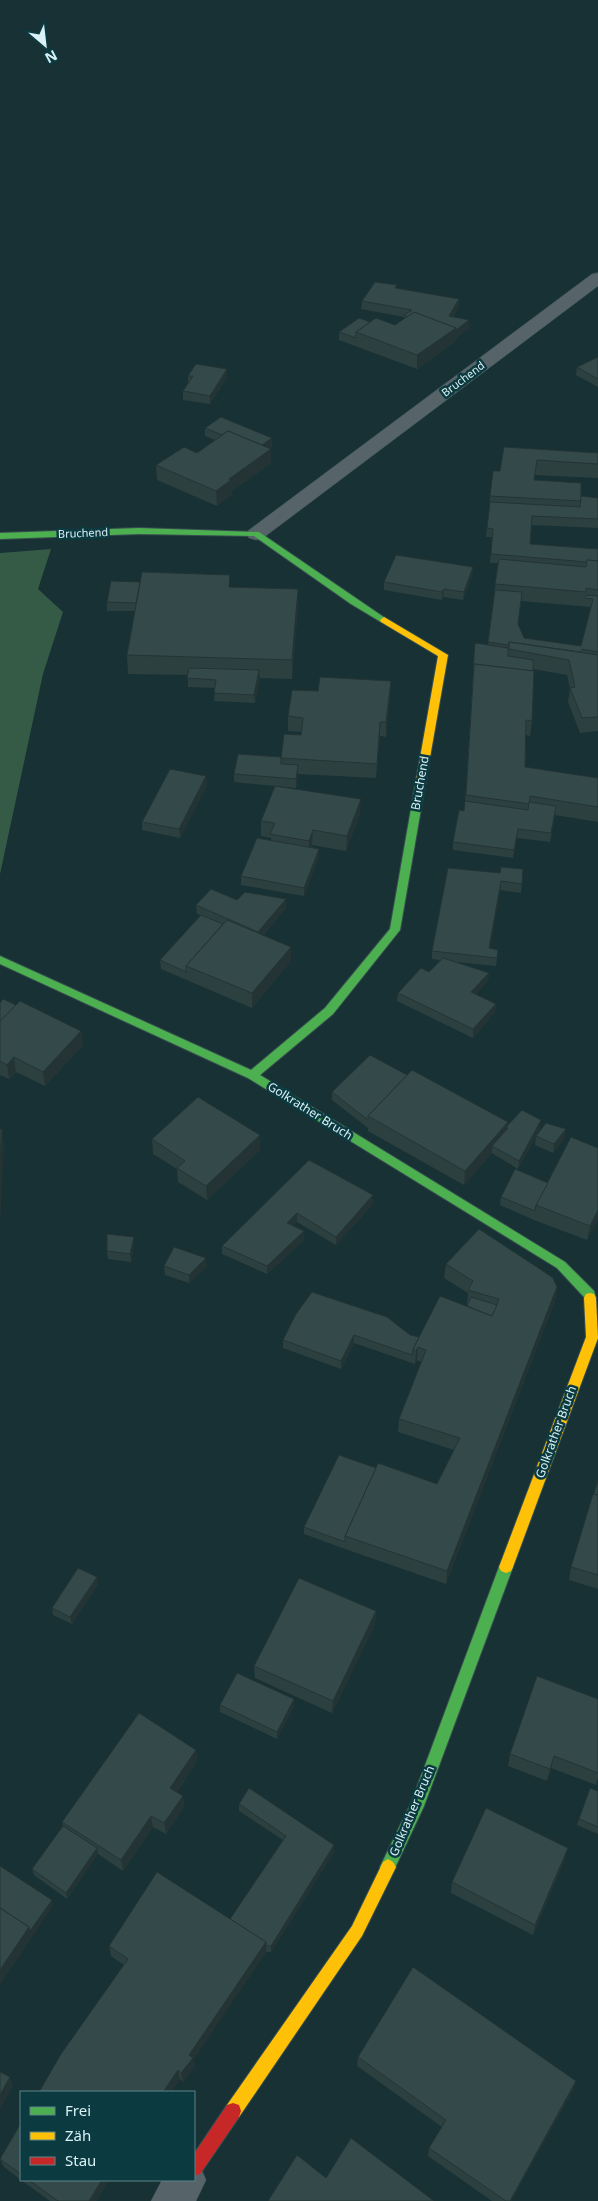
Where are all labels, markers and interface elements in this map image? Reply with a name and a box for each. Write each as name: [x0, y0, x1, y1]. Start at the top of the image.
north arrow: [20, 20, 70, 70]
text: N: [42, 46, 61, 68]
street label: Bruchend: [438, 357, 487, 400]
street label: Bruchend: [58, 524, 108, 541]
street label: Bruchend: [406, 754, 433, 811]
street label: Golkrather Bruch: [265, 1078, 356, 1143]
street label: Golkrather Bruch: [531, 1383, 580, 1480]
street label: Golkrather Bruch: [385, 1763, 438, 1859]
legend: [20, 2091, 195, 2181]
text: Frei: [65, 2100, 91, 2120]
text: Zäh: [65, 2125, 91, 2145]
text: Stau: [65, 2150, 96, 2170]

